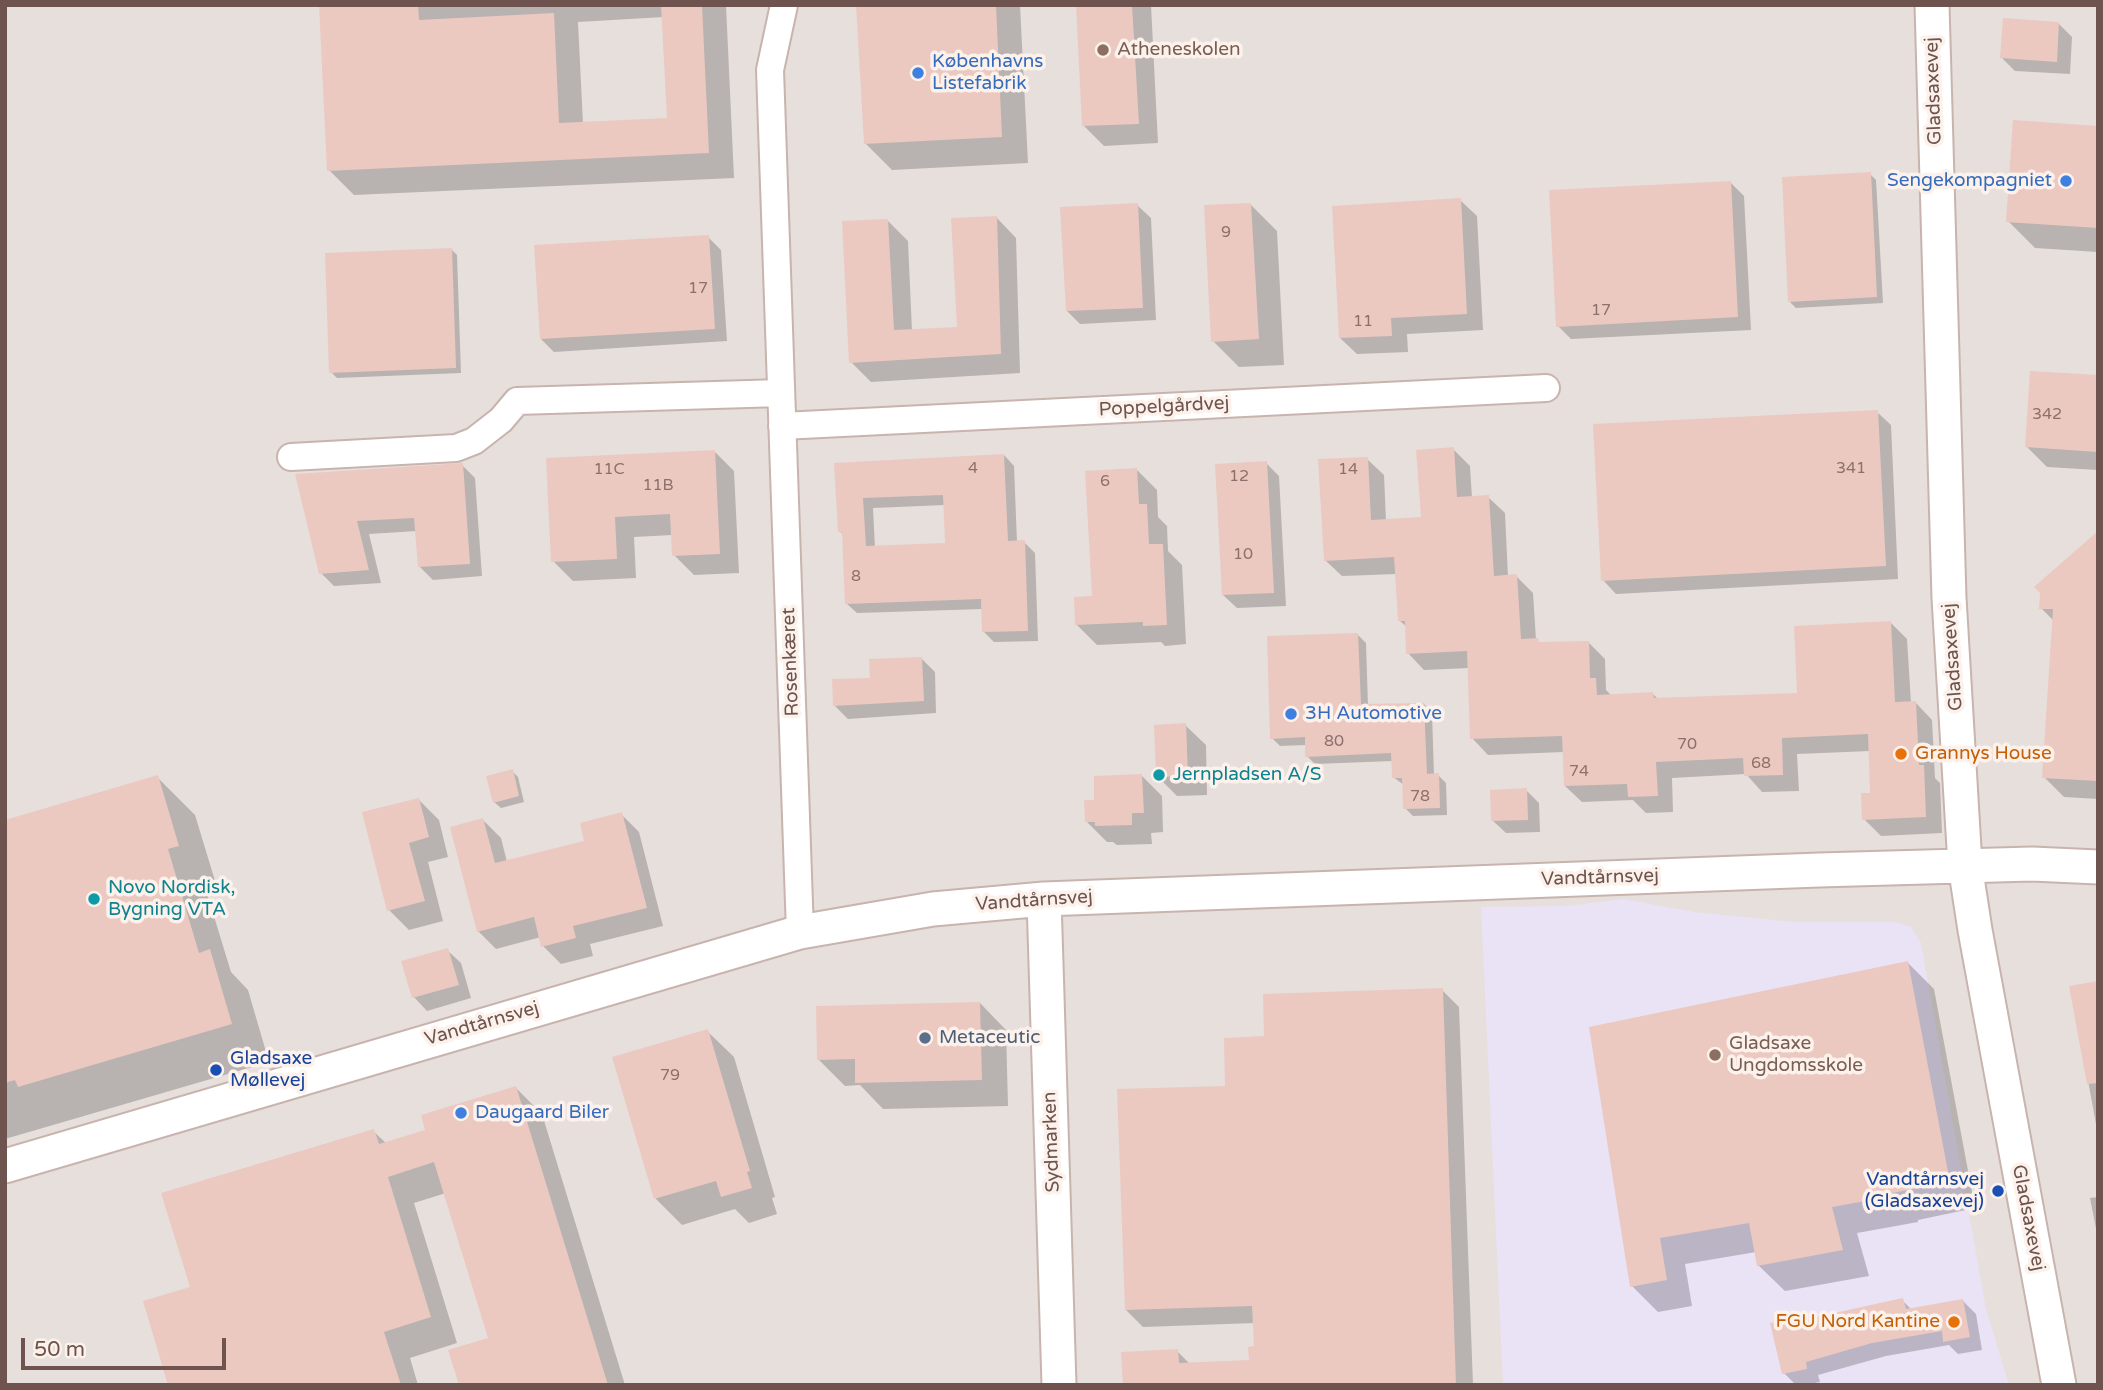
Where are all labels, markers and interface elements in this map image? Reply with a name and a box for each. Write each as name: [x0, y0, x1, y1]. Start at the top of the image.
street label: Gladsaxevej: [1921, 37, 1947, 145]
place label: Atheneskolen: [1117, 39, 1241, 61]
marker: Atheneskolen: [1095, 42, 1111, 58]
place label: Københavns Listefabrik: [932, 51, 1043, 95]
marker: Københavns Listefabrik: [910, 65, 926, 81]
place label: Sengekompagniet: [1887, 170, 2052, 192]
marker: Sengekompagniet: [2058, 173, 2074, 189]
house number: 9: [1221, 223, 1231, 243]
house number: 17: [688, 279, 708, 299]
house number: 17: [1591, 301, 1611, 321]
house number: 11: [1353, 312, 1373, 332]
street label: Poppelgårdvej: [1098, 392, 1230, 422]
house number: 342: [2032, 405, 2062, 425]
house number: 4: [968, 459, 978, 479]
house number: 341: [1836, 459, 1866, 479]
house number: 11C: [593, 460, 625, 480]
house number: 14: [1338, 460, 1358, 480]
house number: 12: [1229, 467, 1249, 487]
house number: 6: [1100, 472, 1110, 492]
house number: 11B: [642, 476, 674, 496]
house number: 10: [1233, 545, 1253, 565]
house number: 8: [851, 567, 861, 587]
street label: Gladsaxevej: [1938, 602, 1968, 712]
street label: Rosenkæret: [778, 607, 804, 717]
place label: 3H Automotive: [1305, 703, 1442, 725]
marker: 3H Automotive: [1283, 706, 1299, 722]
house number: 80: [1324, 732, 1344, 752]
house number: 70: [1677, 735, 1697, 755]
place label: Grannys House: [1915, 743, 2052, 765]
marker: Grannys House: [1893, 746, 1909, 762]
house number: 68: [1751, 754, 1771, 774]
house number: 74: [1569, 762, 1589, 782]
place label: Jernpladsen A/S: [1173, 764, 1322, 786]
marker: Jernpladsen A/S: [1151, 767, 1167, 783]
house number: 78: [1410, 787, 1430, 807]
street label: Vandtårnsvej: [1541, 865, 1659, 891]
place label: Novo Nordisk, Bygning VTA: [108, 877, 236, 921]
street label: Vandtårnsvej: [974, 886, 1094, 916]
marker: Novo Nordisk, Bygning VTA: [86, 891, 102, 907]
street label: Vandtårnsvej: [422, 997, 542, 1051]
place label: Metaceutic: [939, 1027, 1040, 1049]
marker: Metaceutic: [917, 1030, 933, 1046]
place label: Gladsaxe Ungdomsskole: [1729, 1033, 1863, 1077]
marker: Gladsaxe Ungdomsskole: [1707, 1047, 1723, 1063]
place label: Gladsaxe Møllevej: [230, 1048, 312, 1092]
marker: Gladsaxe Møllevej: [208, 1062, 224, 1078]
house number: 79: [660, 1066, 680, 1086]
street label: Sydmarken: [1039, 1091, 1065, 1193]
place label: Daugaard Biler: [475, 1102, 609, 1124]
marker: Daugaard Biler: [453, 1105, 469, 1121]
street label: Gladsaxevej: [2007, 1163, 2049, 1273]
place label: Vandtårnsvej (Gladsaxevej): [1865, 1169, 1984, 1213]
marker: Vandtårnsvej (Gladsaxevej): [1990, 1183, 2006, 1199]
place label: FGU Nord Kantine: [1776, 1311, 1940, 1333]
marker: FGU Nord Kantine: [1946, 1314, 1962, 1330]
scale bar: [24, 1324, 229, 1368]
text: 50 m: [34, 1337, 85, 1362]

